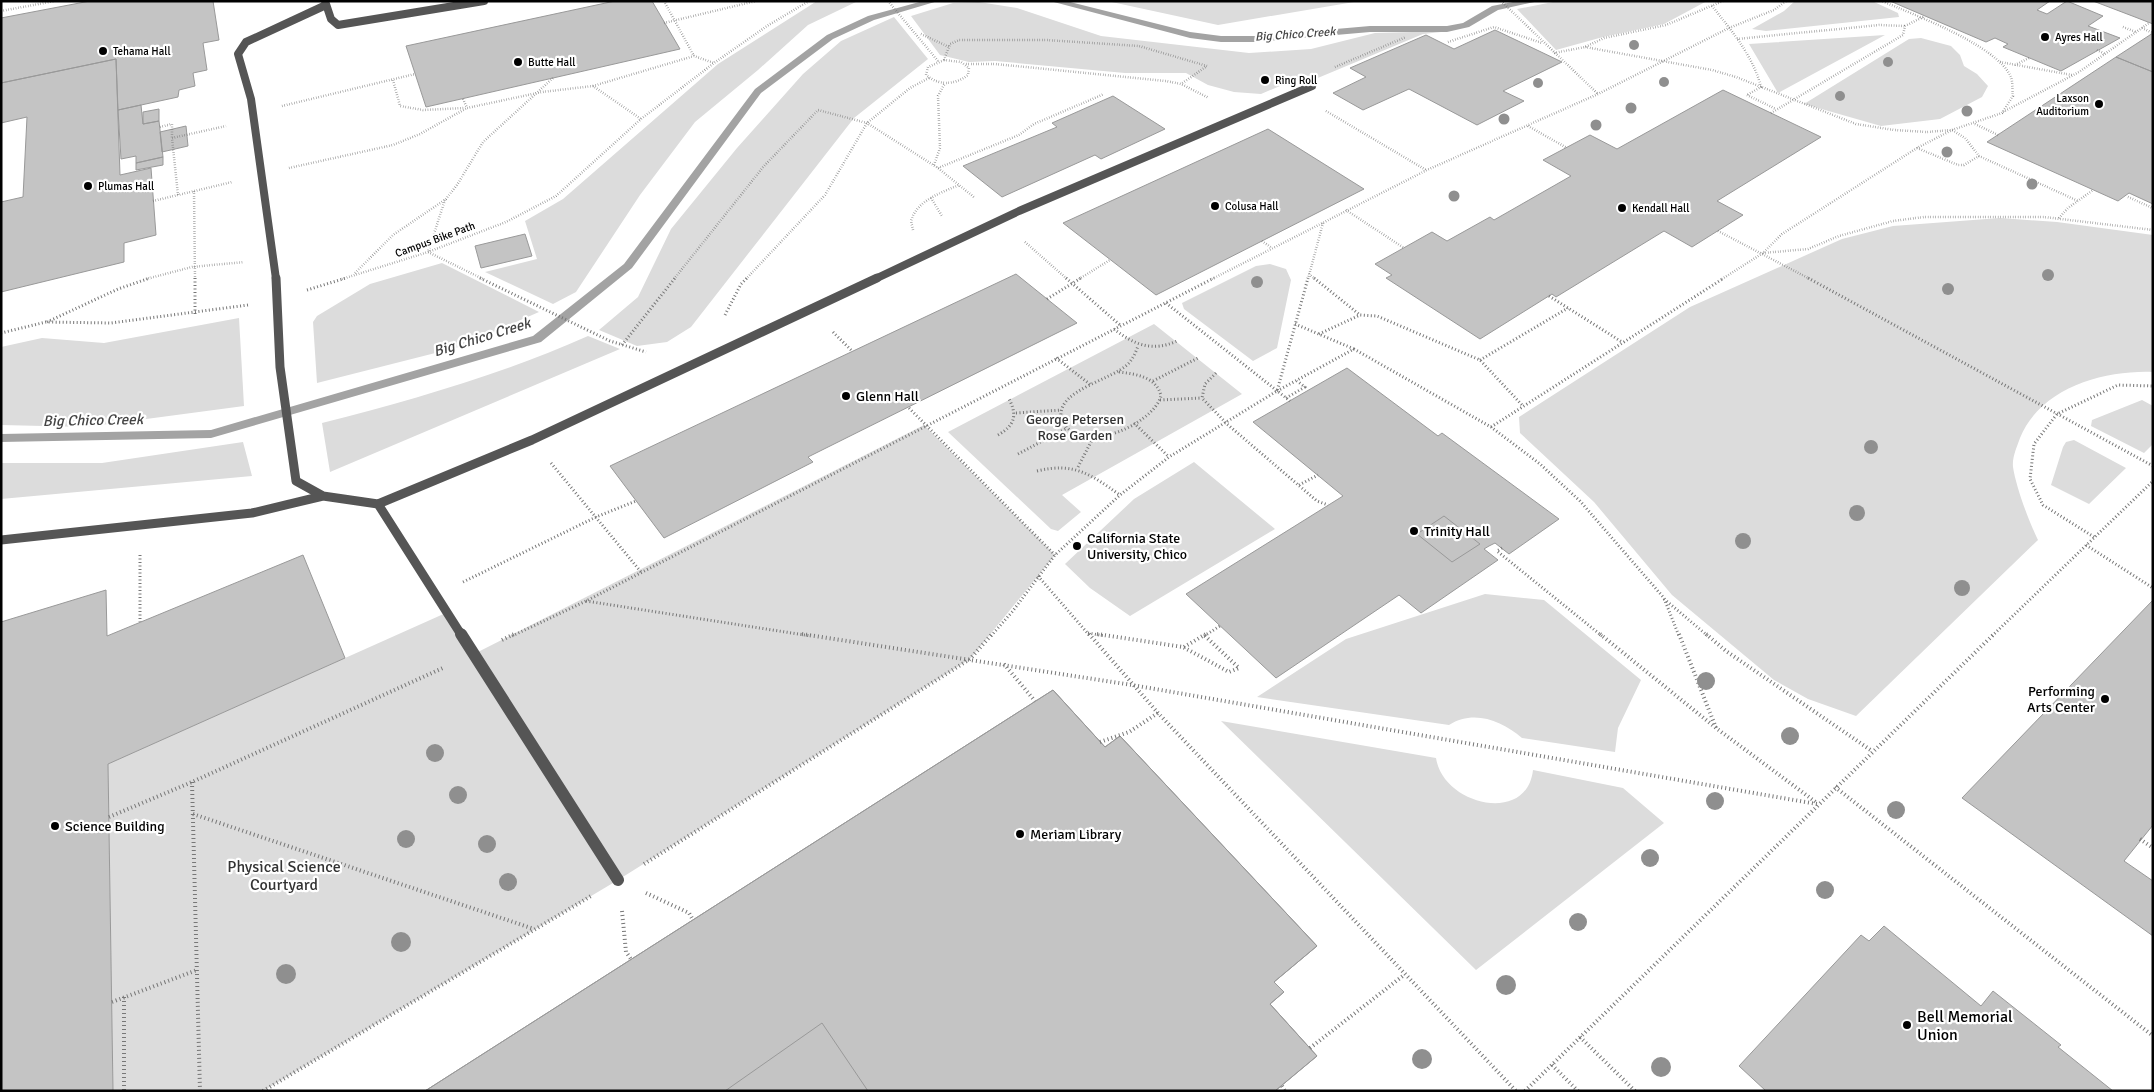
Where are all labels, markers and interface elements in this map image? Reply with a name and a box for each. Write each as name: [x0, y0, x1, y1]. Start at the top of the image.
water label: Big Chico Creek: [1254, 24, 1337, 45]
marker: Ayres Hall: [2039, 31, 2051, 43]
place label: Ayres Hall: [2055, 31, 2103, 44]
marker: Tehama Hall: [97, 45, 109, 57]
place label: Tehama Hall: [113, 45, 171, 58]
marker: Butte Hall: [512, 56, 524, 68]
place label: Butte Hall: [528, 56, 576, 69]
marker: Ring Roll: [1259, 74, 1271, 86]
place label: Ring Roll: [1275, 74, 1317, 87]
place label: Laxson Auditorium: [2036, 92, 2089, 118]
marker: Laxson Auditorium: [2093, 98, 2105, 110]
marker: Plumas Hall: [82, 180, 94, 192]
place label: Plumas Hall: [98, 180, 154, 193]
marker: Colusa Hall: [1209, 200, 1221, 212]
place label: Colusa Hall: [1225, 200, 1279, 213]
marker: Kendall Hall: [1616, 202, 1628, 214]
place label: Kendall Hall: [1632, 202, 1689, 215]
street label: Campus Bike Path: [393, 219, 477, 260]
water label: Big Chico Creek: [431, 313, 534, 360]
place label: Glenn Hall: [856, 388, 919, 405]
marker: Glenn Hall: [840, 390, 852, 402]
water label: Big Chico Creek: [43, 410, 145, 430]
park label: George Petersen Rose Garden: [1026, 411, 1124, 444]
place label: Trinity Hall: [1424, 523, 1490, 540]
marker: Trinity Hall: [1408, 525, 1420, 537]
place label: California State University, Chico: [1087, 530, 1187, 563]
marker: California State University, Chico: [1071, 540, 1083, 552]
place label: Performing Arts Center: [2027, 683, 2096, 716]
marker: Performing Arts Center: [2099, 693, 2111, 705]
place label: Science Building: [65, 818, 165, 835]
marker: Science Building: [49, 820, 61, 832]
place label: Meriam Library: [1030, 826, 1122, 843]
marker: Meriam Library: [1014, 828, 1026, 840]
park label: Physical Science Courtyard: [227, 857, 341, 895]
place label: Bell Memorial Union: [1917, 1007, 2013, 1045]
marker: Bell Memorial Union: [1901, 1019, 1913, 1031]

